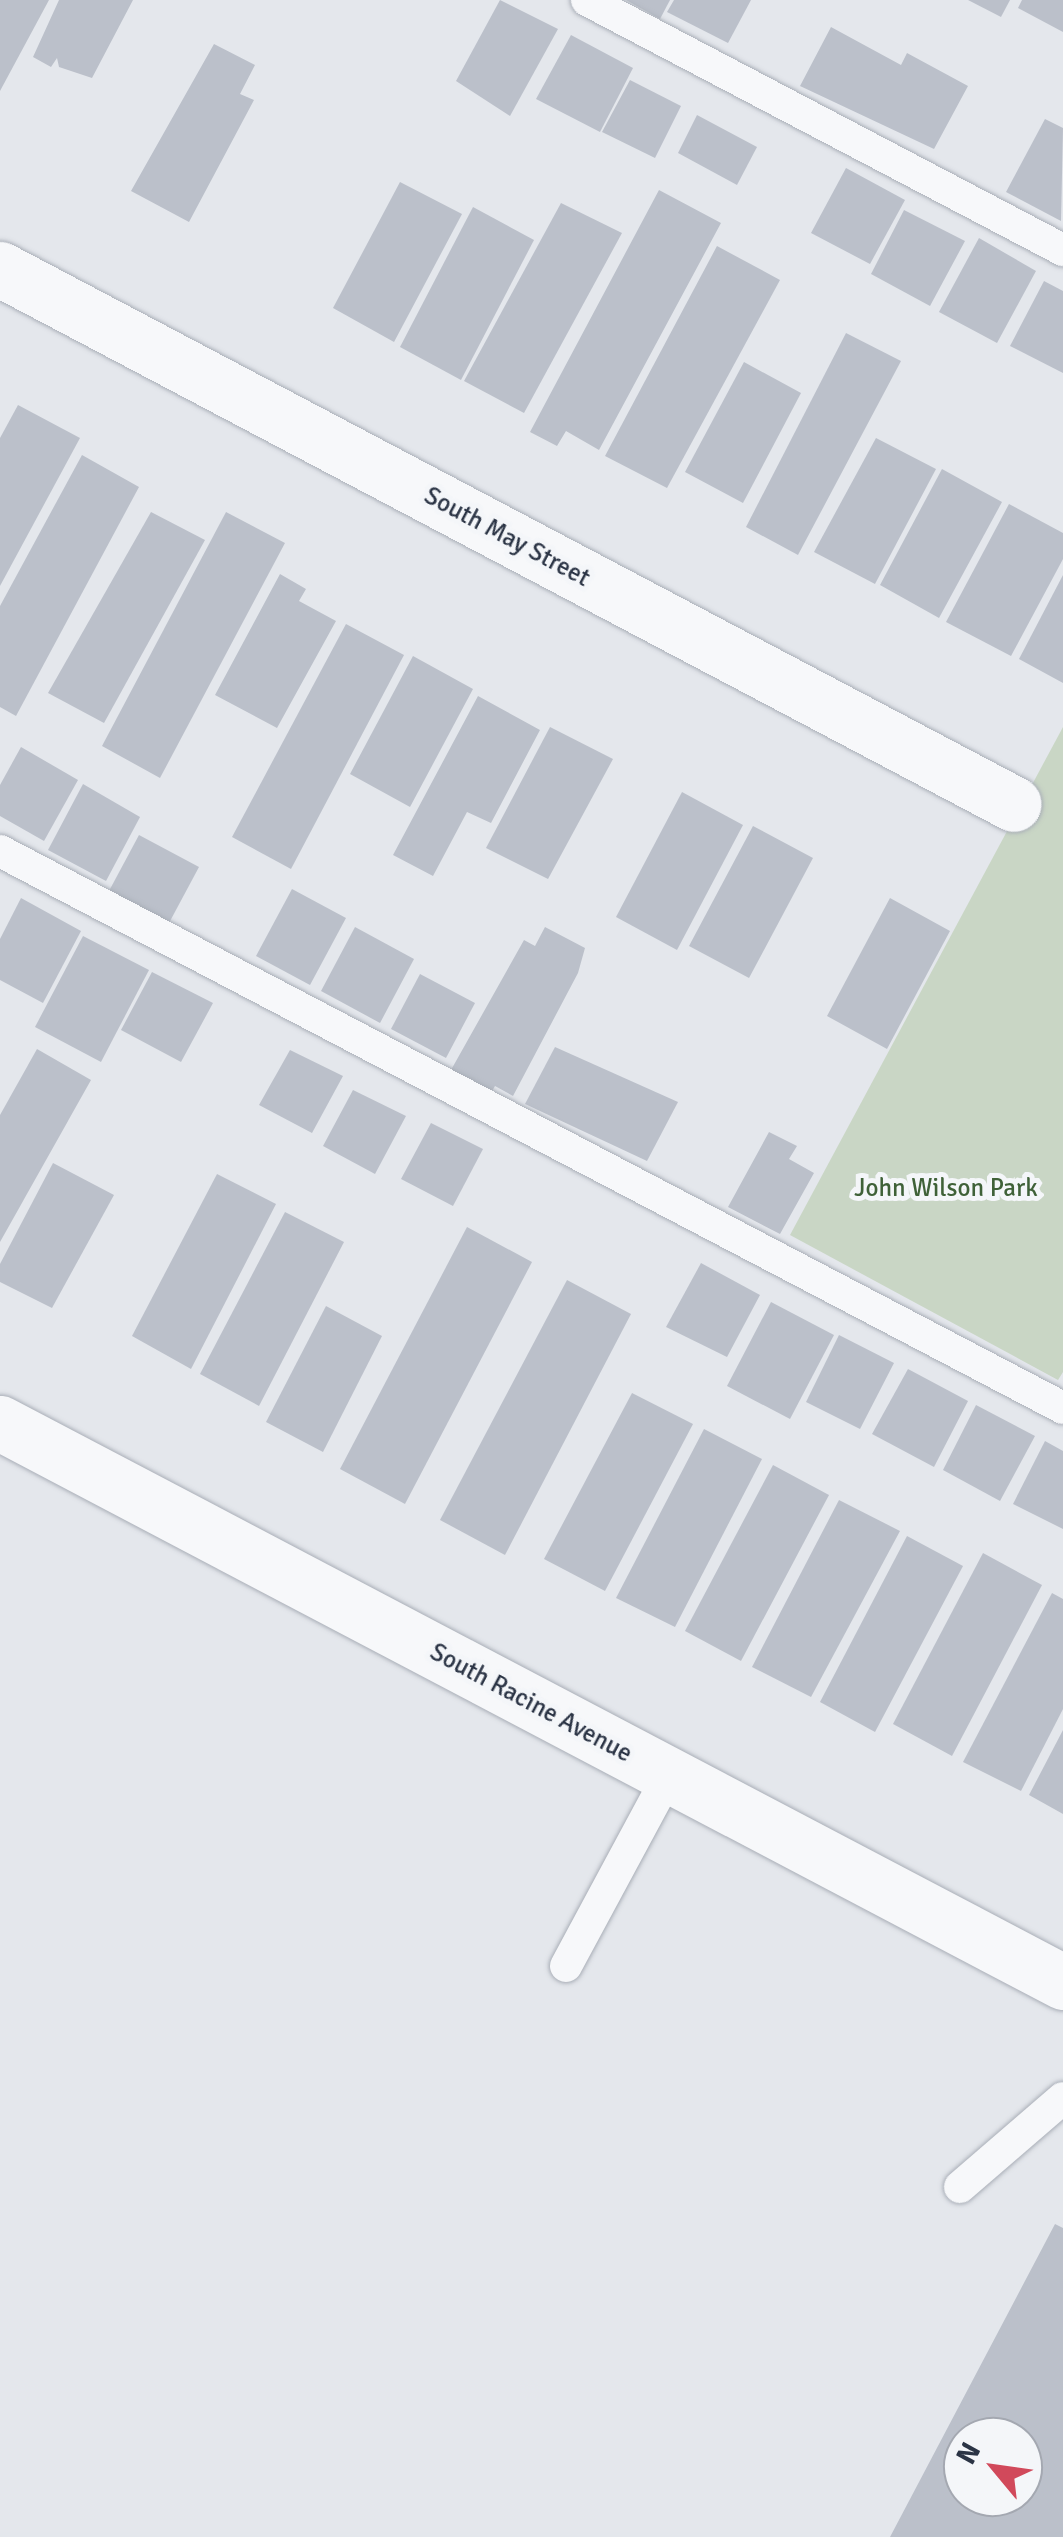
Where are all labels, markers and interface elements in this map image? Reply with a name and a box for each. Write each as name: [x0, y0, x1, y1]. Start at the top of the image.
street label: South May Street: [419, 481, 595, 593]
park label: John Wilson Park: [854, 1173, 1038, 1203]
street label: South Racine Avenue: [425, 1637, 637, 1769]
north arrow: [943, 2417, 1043, 2517]
text: N: [949, 2437, 988, 2470]

